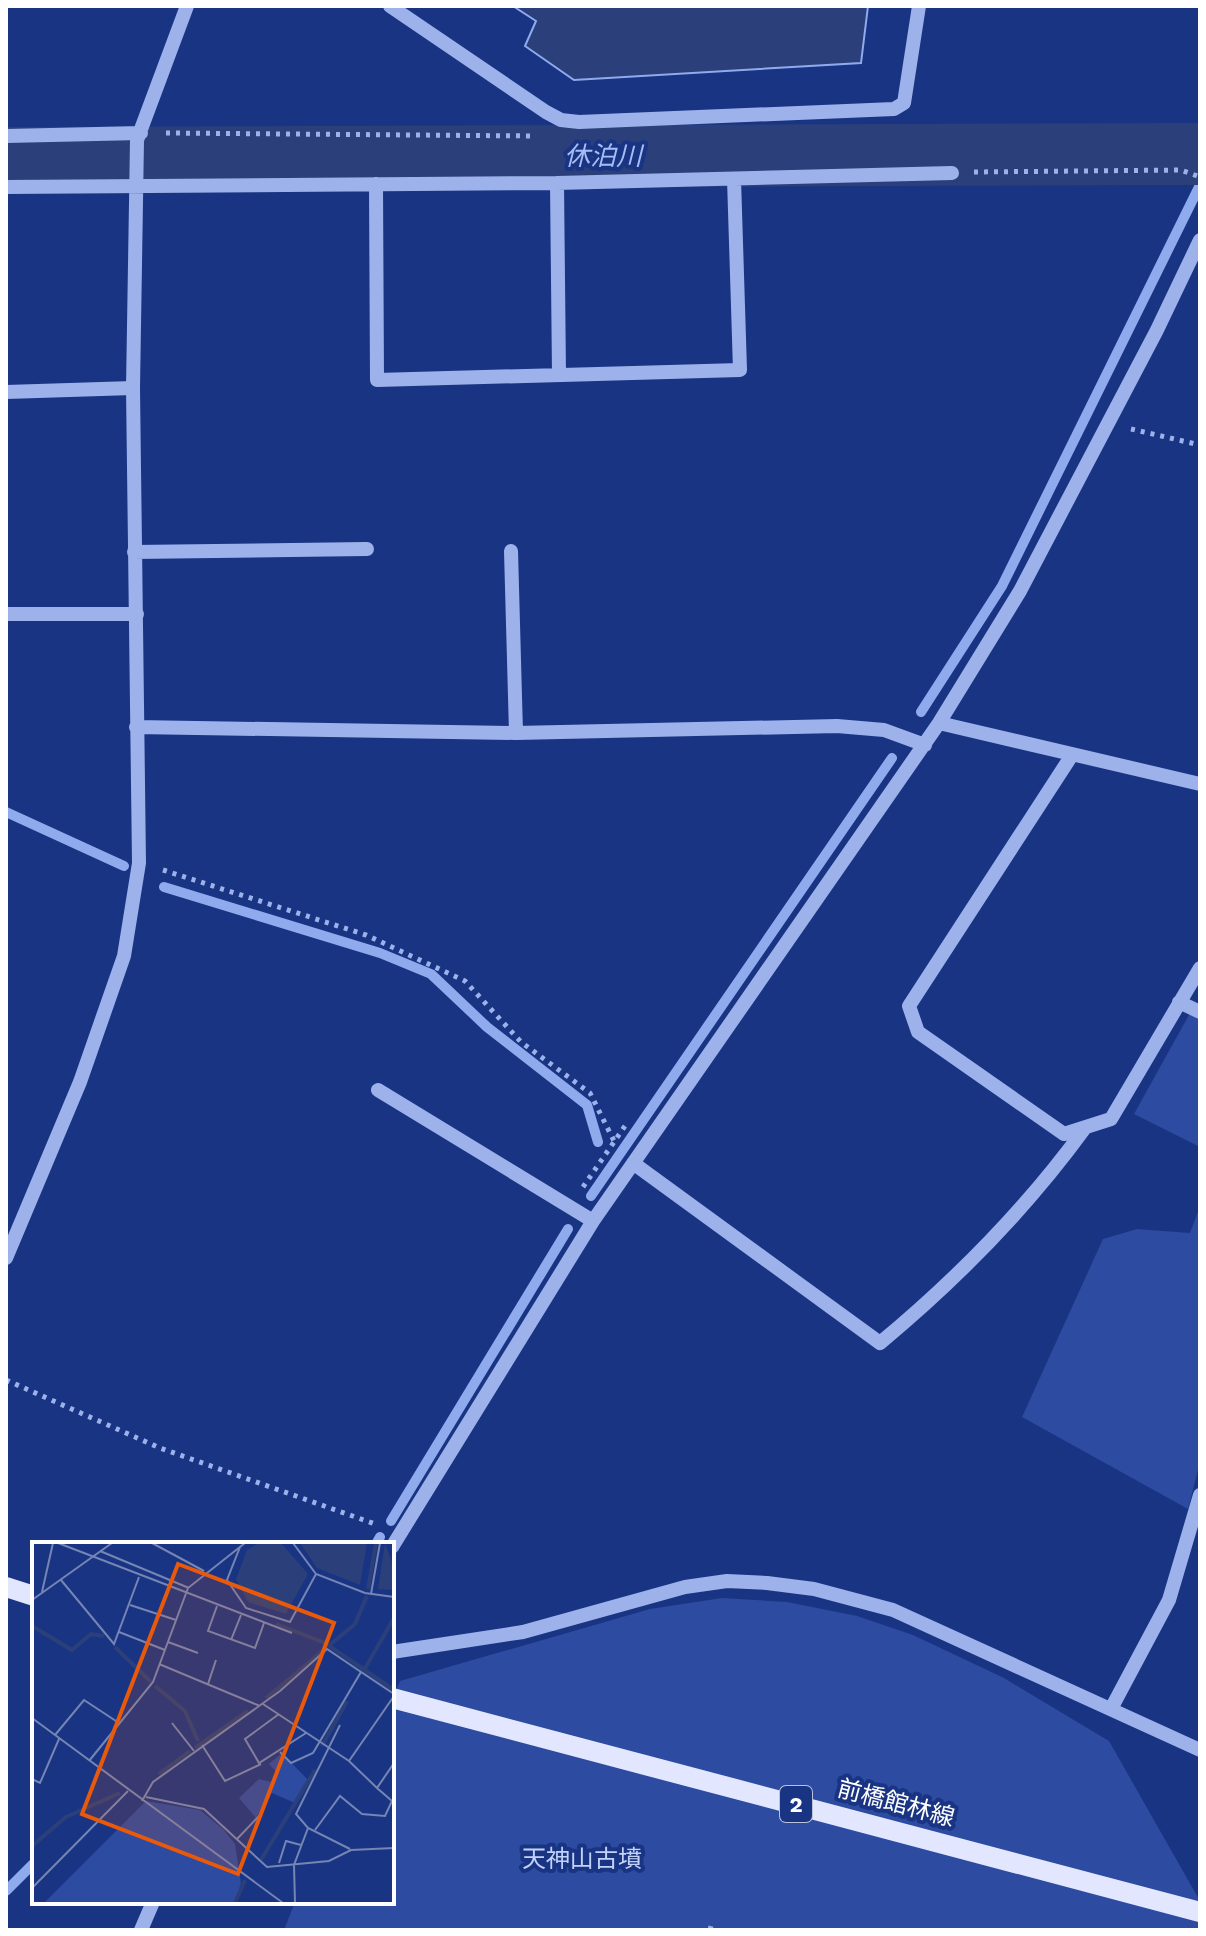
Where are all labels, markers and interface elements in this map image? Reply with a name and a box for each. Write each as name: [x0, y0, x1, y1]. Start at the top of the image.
water label: 休泊川: [564, 141, 645, 171]
inset map: [32, 1542, 394, 1904]
street label: 前橋館林線: [834, 1774, 958, 1832]
road number: 2: [780, 1786, 812, 1822]
park label: 天神山古墳: [522, 1845, 642, 1873]

